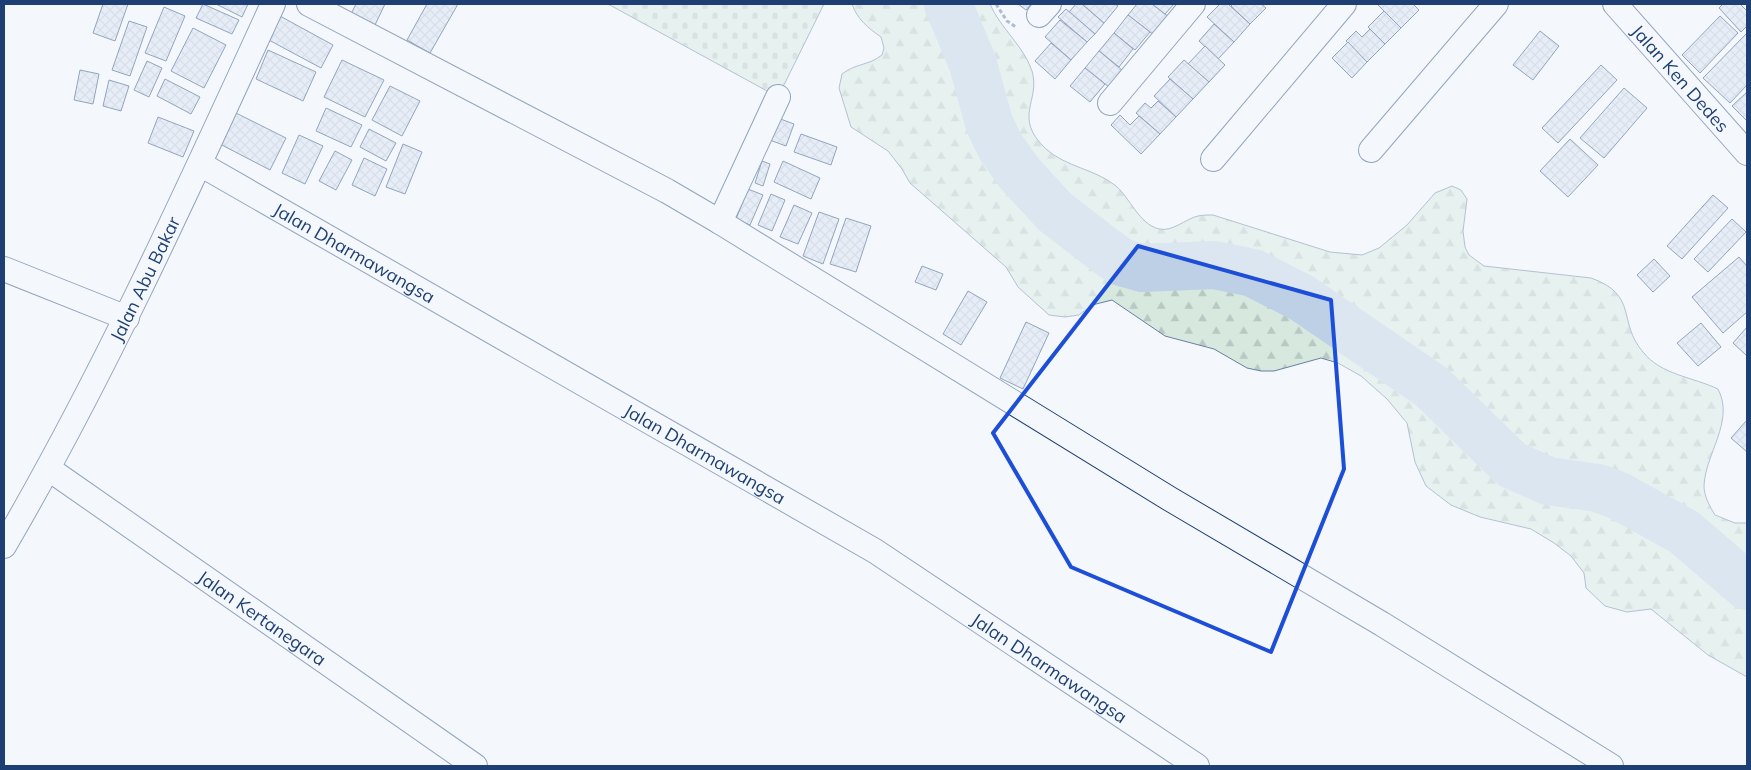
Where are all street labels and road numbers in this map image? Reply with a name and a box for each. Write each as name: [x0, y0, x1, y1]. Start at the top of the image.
street label: Jalan Ken Dedes: [1627, 20, 1734, 137]
street label: Jalan Dharmawangsa: [270, 197, 439, 308]
street label: Jalan Abu Bakar: [105, 212, 185, 345]
street label: Jalan Dharmawangsa: [620, 398, 790, 509]
street label: Jalan Kertanegara: [194, 565, 331, 670]
street label: Jalan Dharmawangsa: [967, 607, 1132, 728]

